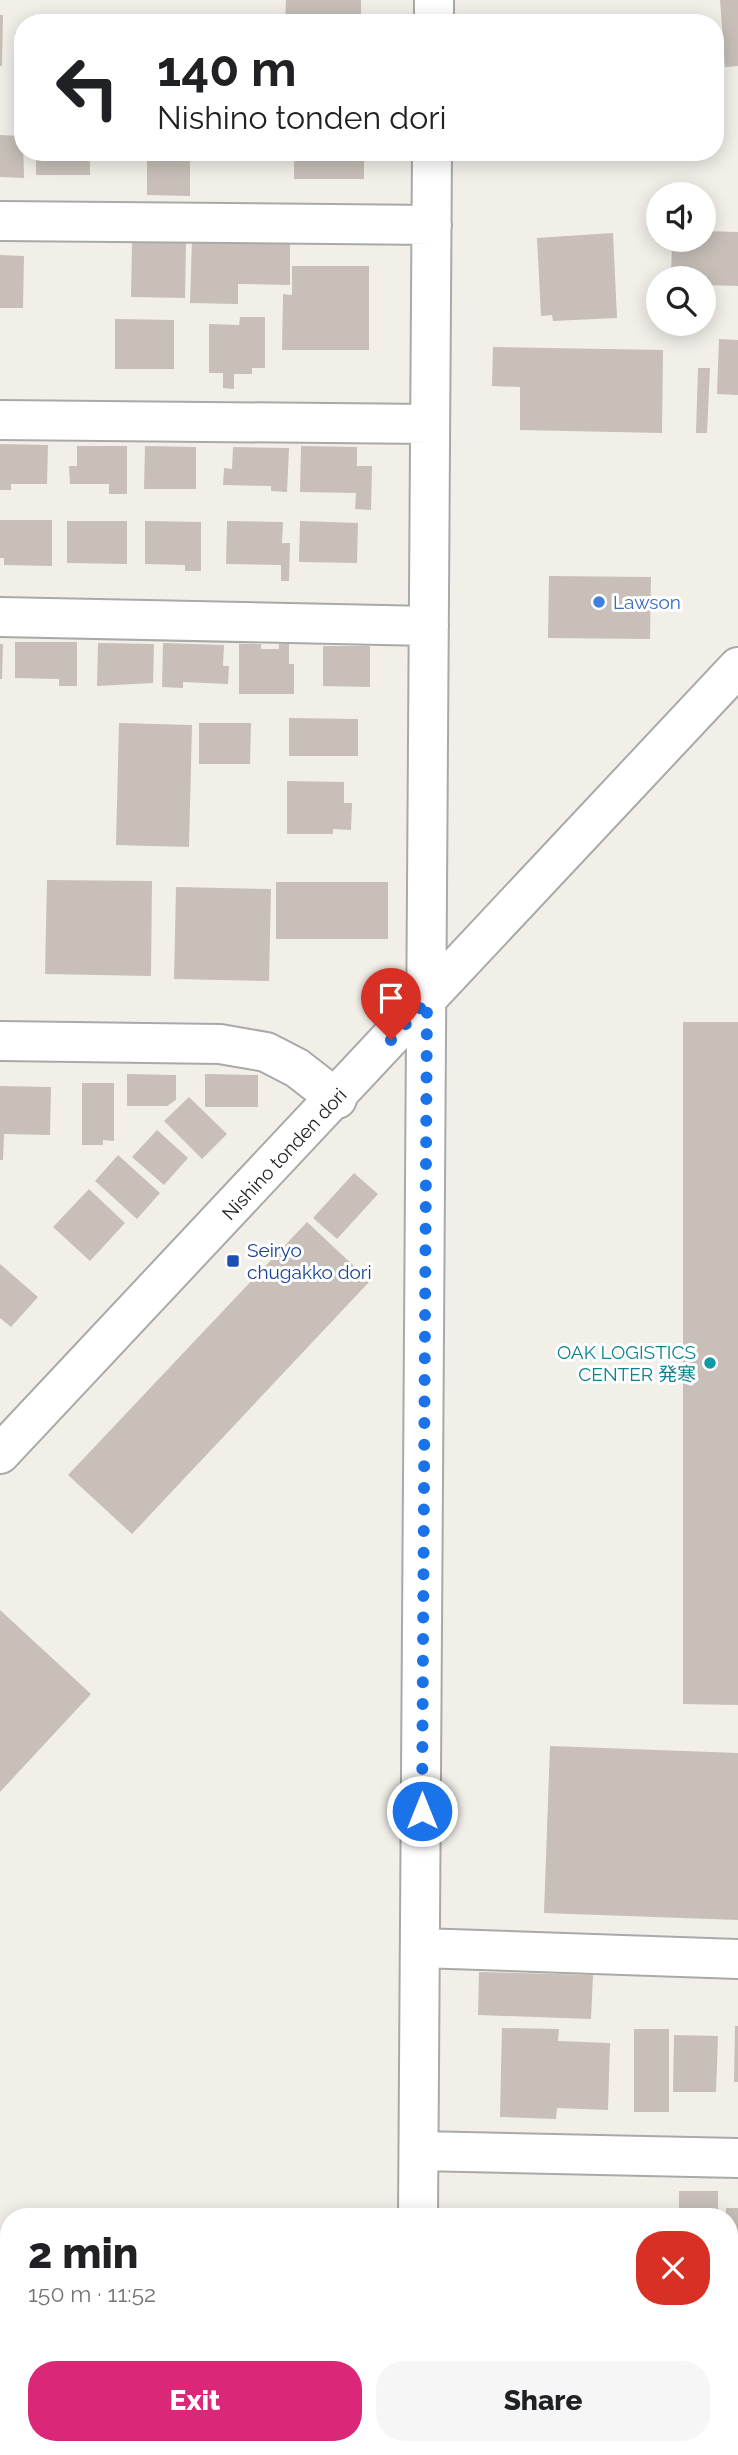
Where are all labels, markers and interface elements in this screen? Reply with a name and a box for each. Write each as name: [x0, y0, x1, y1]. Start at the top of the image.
text: 140 m: [157, 40, 297, 97]
icon: left: [42, 42, 133, 133]
text: Nishino tonden dori: [157, 99, 446, 136]
map controls: [646, 182, 716, 336]
button: sound: [646, 182, 716, 252]
button: search: [646, 266, 716, 336]
place label: Lawson: [613, 591, 681, 613]
marker: Lawson: [591, 594, 607, 610]
pin: [361, 968, 421, 1040]
icon: arrive: [372, 979, 410, 1017]
street label: Nishino tonden dori: [217, 1084, 351, 1224]
place label: Seiryo chugakko dori: [247, 1239, 372, 1283]
marker: Seiryo chugakko dori: [225, 1253, 241, 1269]
place label: OAK LOGISTICS CENTER 発寒: [557, 1341, 696, 1385]
marker: OAK LOGISTICS CENTER 発寒: [702, 1355, 718, 1371]
position arrow: [385, 1774, 459, 1848]
text: 2 min: [28, 2229, 138, 2278]
button: close: [636, 2231, 710, 2305]
text: 150 m · 11:52: [28, 2280, 156, 2307]
button: Exit: [28, 2361, 362, 2441]
button: Share: [376, 2361, 710, 2441]

